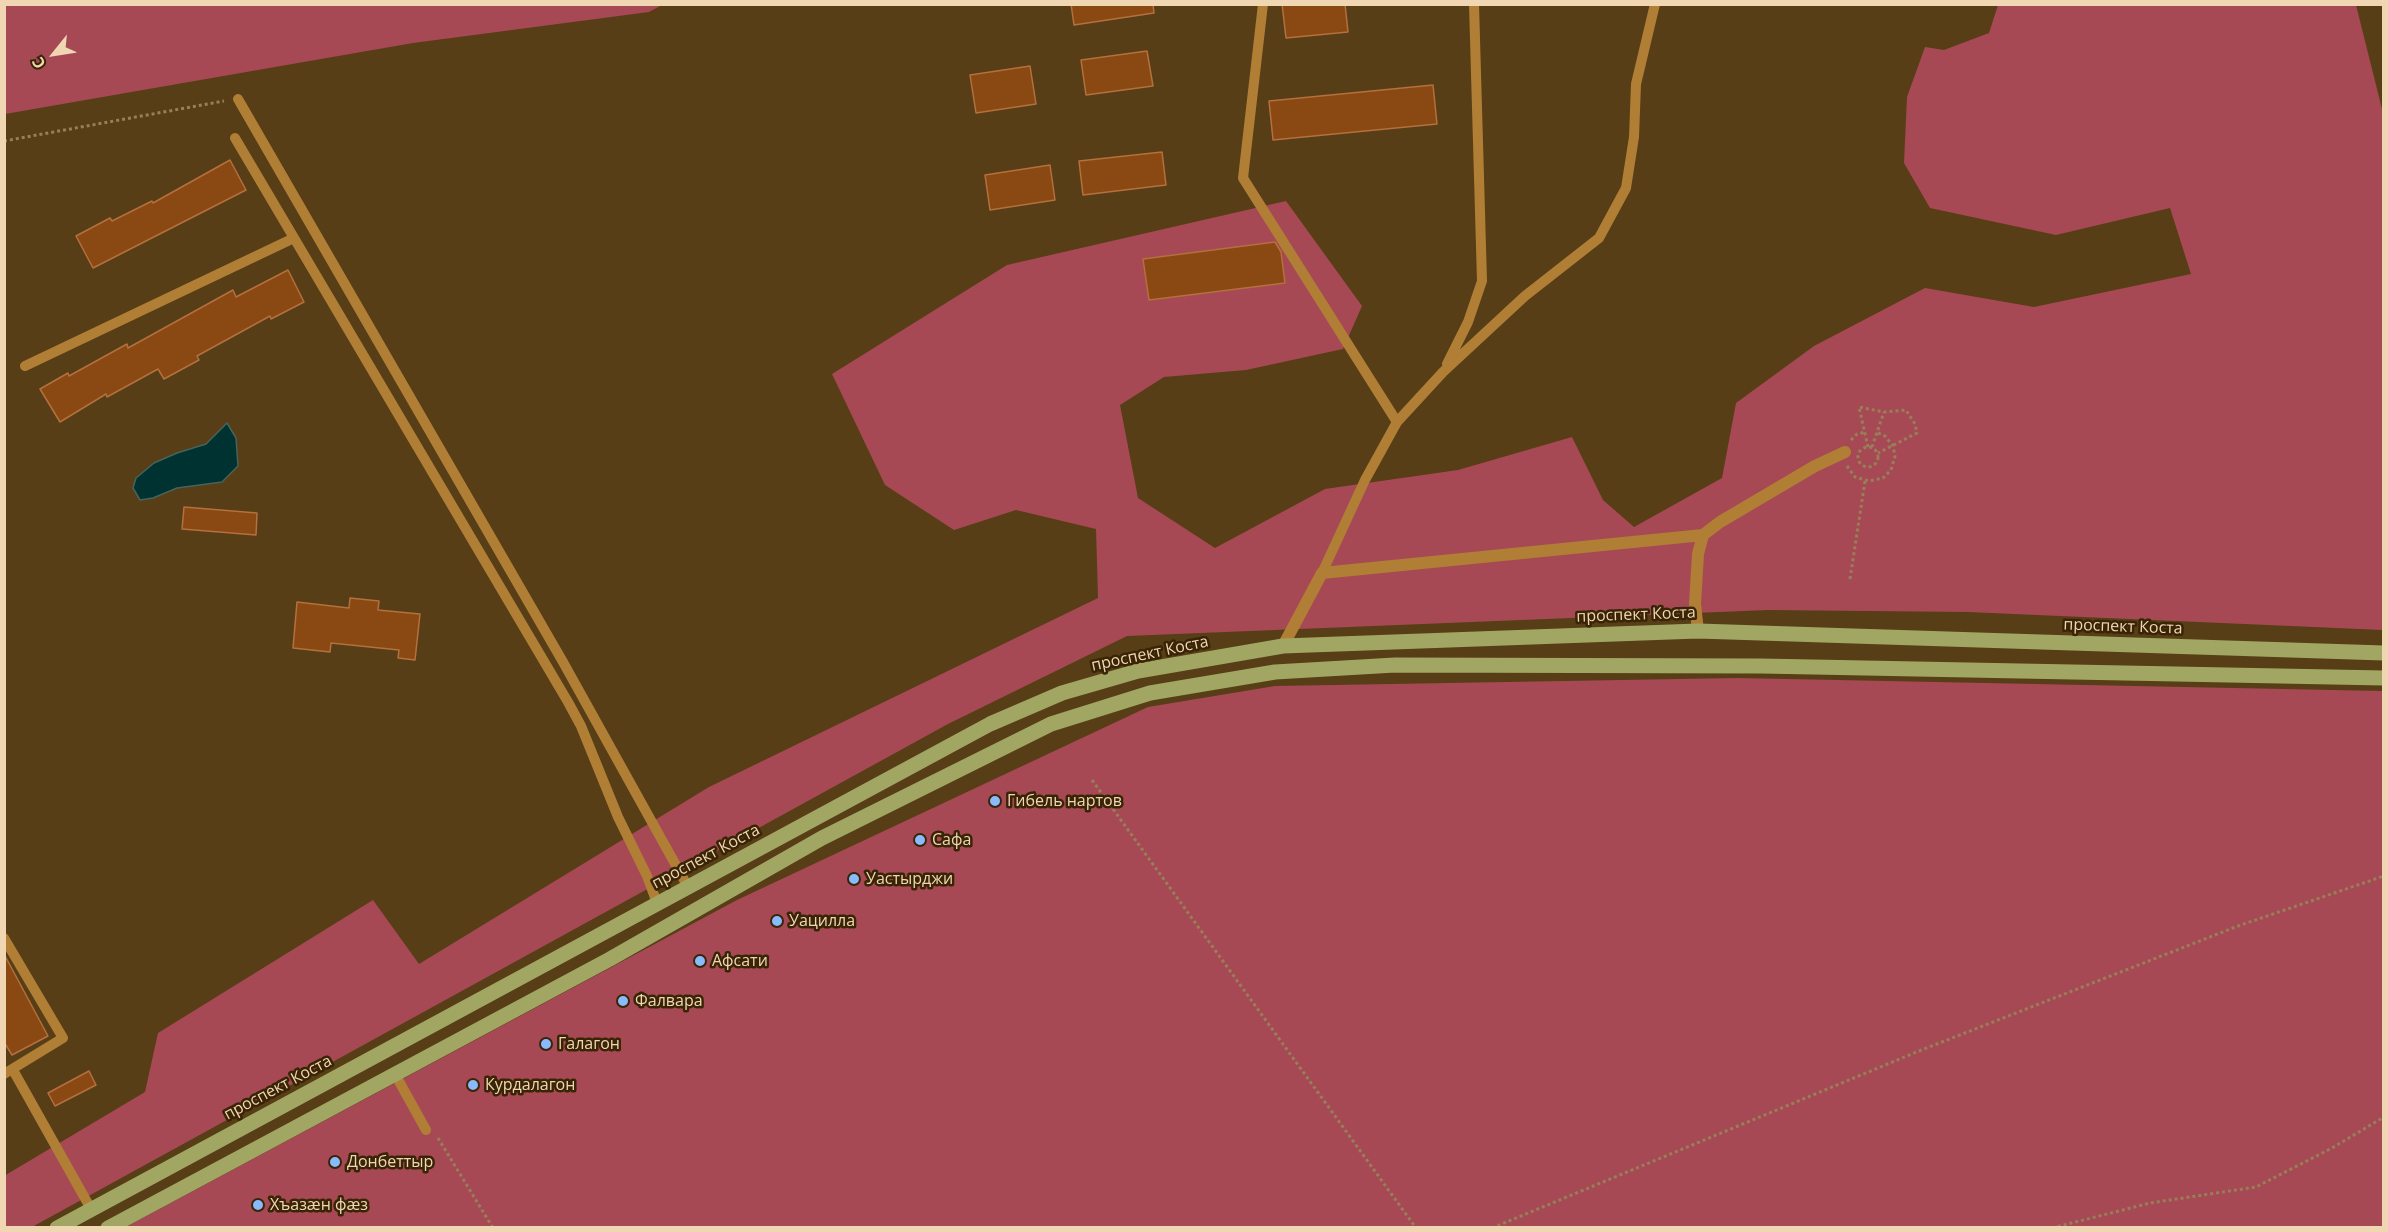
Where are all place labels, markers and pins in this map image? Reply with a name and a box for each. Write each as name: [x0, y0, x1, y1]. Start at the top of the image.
place label: Гибель нартов: [1007, 791, 1122, 811]
marker: Гибель нартов: [988, 794, 1002, 808]
place label: Сафа: [932, 830, 971, 850]
marker: Сафа: [913, 833, 927, 847]
place label: Уастырджи: [866, 869, 953, 889]
marker: Уастырджи: [847, 872, 861, 886]
place label: Уацилла: [789, 911, 855, 931]
marker: Уацилла: [770, 914, 784, 928]
place label: Афсати: [712, 951, 768, 971]
marker: Афсати: [693, 954, 707, 968]
place label: Фалвара: [635, 991, 703, 1011]
marker: Фалвара: [616, 994, 630, 1008]
place label: Галагон: [558, 1034, 620, 1054]
marker: Галагон: [539, 1037, 553, 1051]
place label: Курдалагон: [485, 1075, 575, 1095]
marker: Курдалагон: [466, 1078, 480, 1092]
place label: Донбеттыр: [347, 1152, 433, 1172]
marker: Донбеттыр: [328, 1155, 342, 1169]
place label: Хъазæн фæз: [270, 1195, 368, 1215]
marker: Хъазæн фæз: [251, 1198, 265, 1212]

